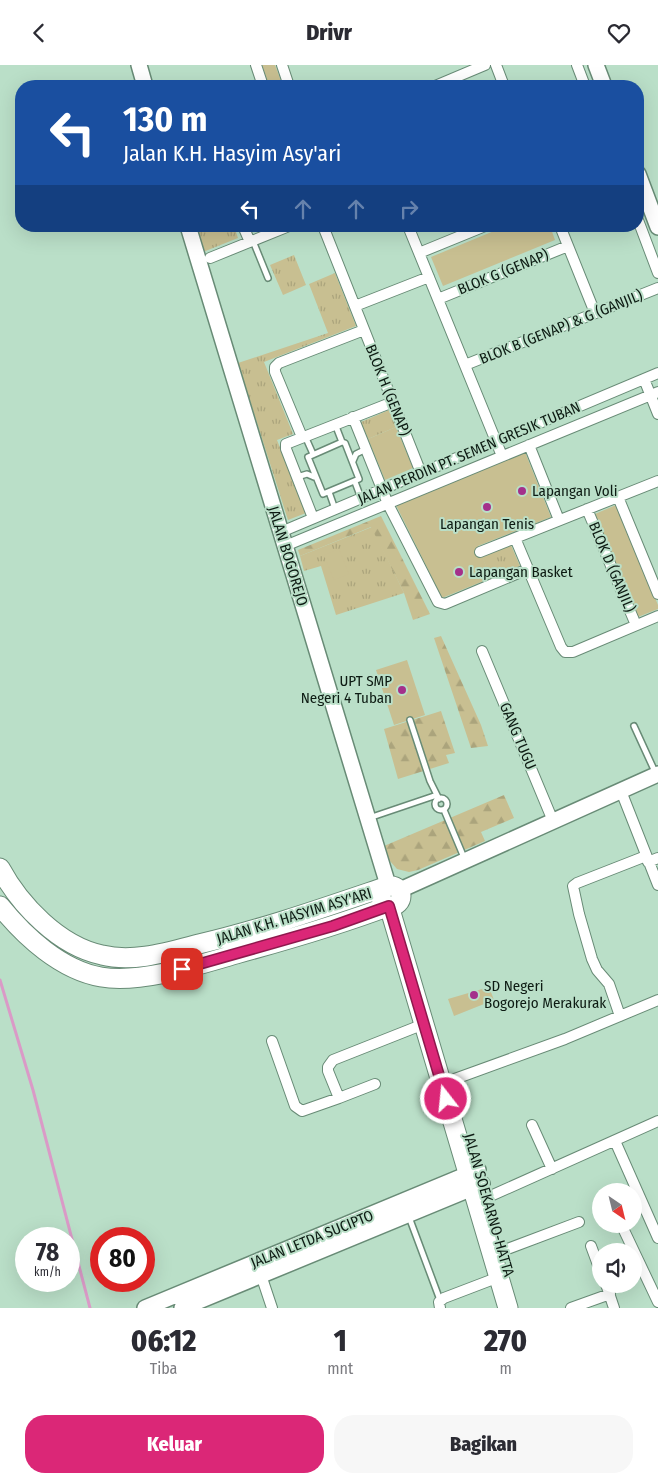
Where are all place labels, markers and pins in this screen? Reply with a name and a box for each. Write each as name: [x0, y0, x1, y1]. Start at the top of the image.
place label: Lapangan Voli: [532, 482, 617, 500]
marker: Lapangan Voli: [516, 485, 528, 497]
marker: Lapangan Tenis: [481, 501, 493, 513]
place label: Lapangan Tenis: [440, 515, 534, 533]
place label: Lapangan Basket: [469, 563, 573, 581]
marker: Lapangan Basket: [453, 566, 465, 578]
place label: UPT SMP Negeri 4 Tuban: [301, 672, 392, 707]
marker: UPT SMP Negeri 4 Tuban: [396, 684, 408, 696]
pin: [161, 948, 203, 990]
place label: SD Negeri Bogorejo Merakurak: [484, 977, 606, 1012]
marker: SD Negeri Bogorejo Merakurak: [468, 989, 480, 1001]

